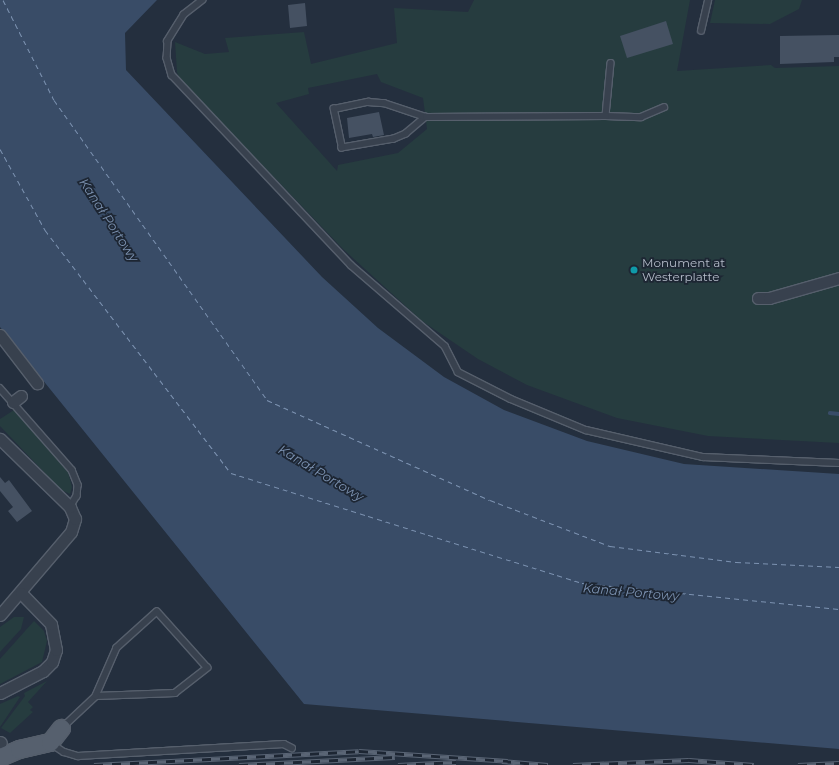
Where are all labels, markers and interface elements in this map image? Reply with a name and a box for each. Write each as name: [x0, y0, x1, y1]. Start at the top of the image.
water label: Kanał Portowy: [76, 175, 142, 265]
place label: Monument at Westerplatte: [642, 256, 725, 284]
marker: Monument at Westerplatte: [629, 265, 639, 275]
water label: Kanał Portowy: [275, 441, 367, 505]
water label: Kanał Portowy: [582, 580, 680, 604]

